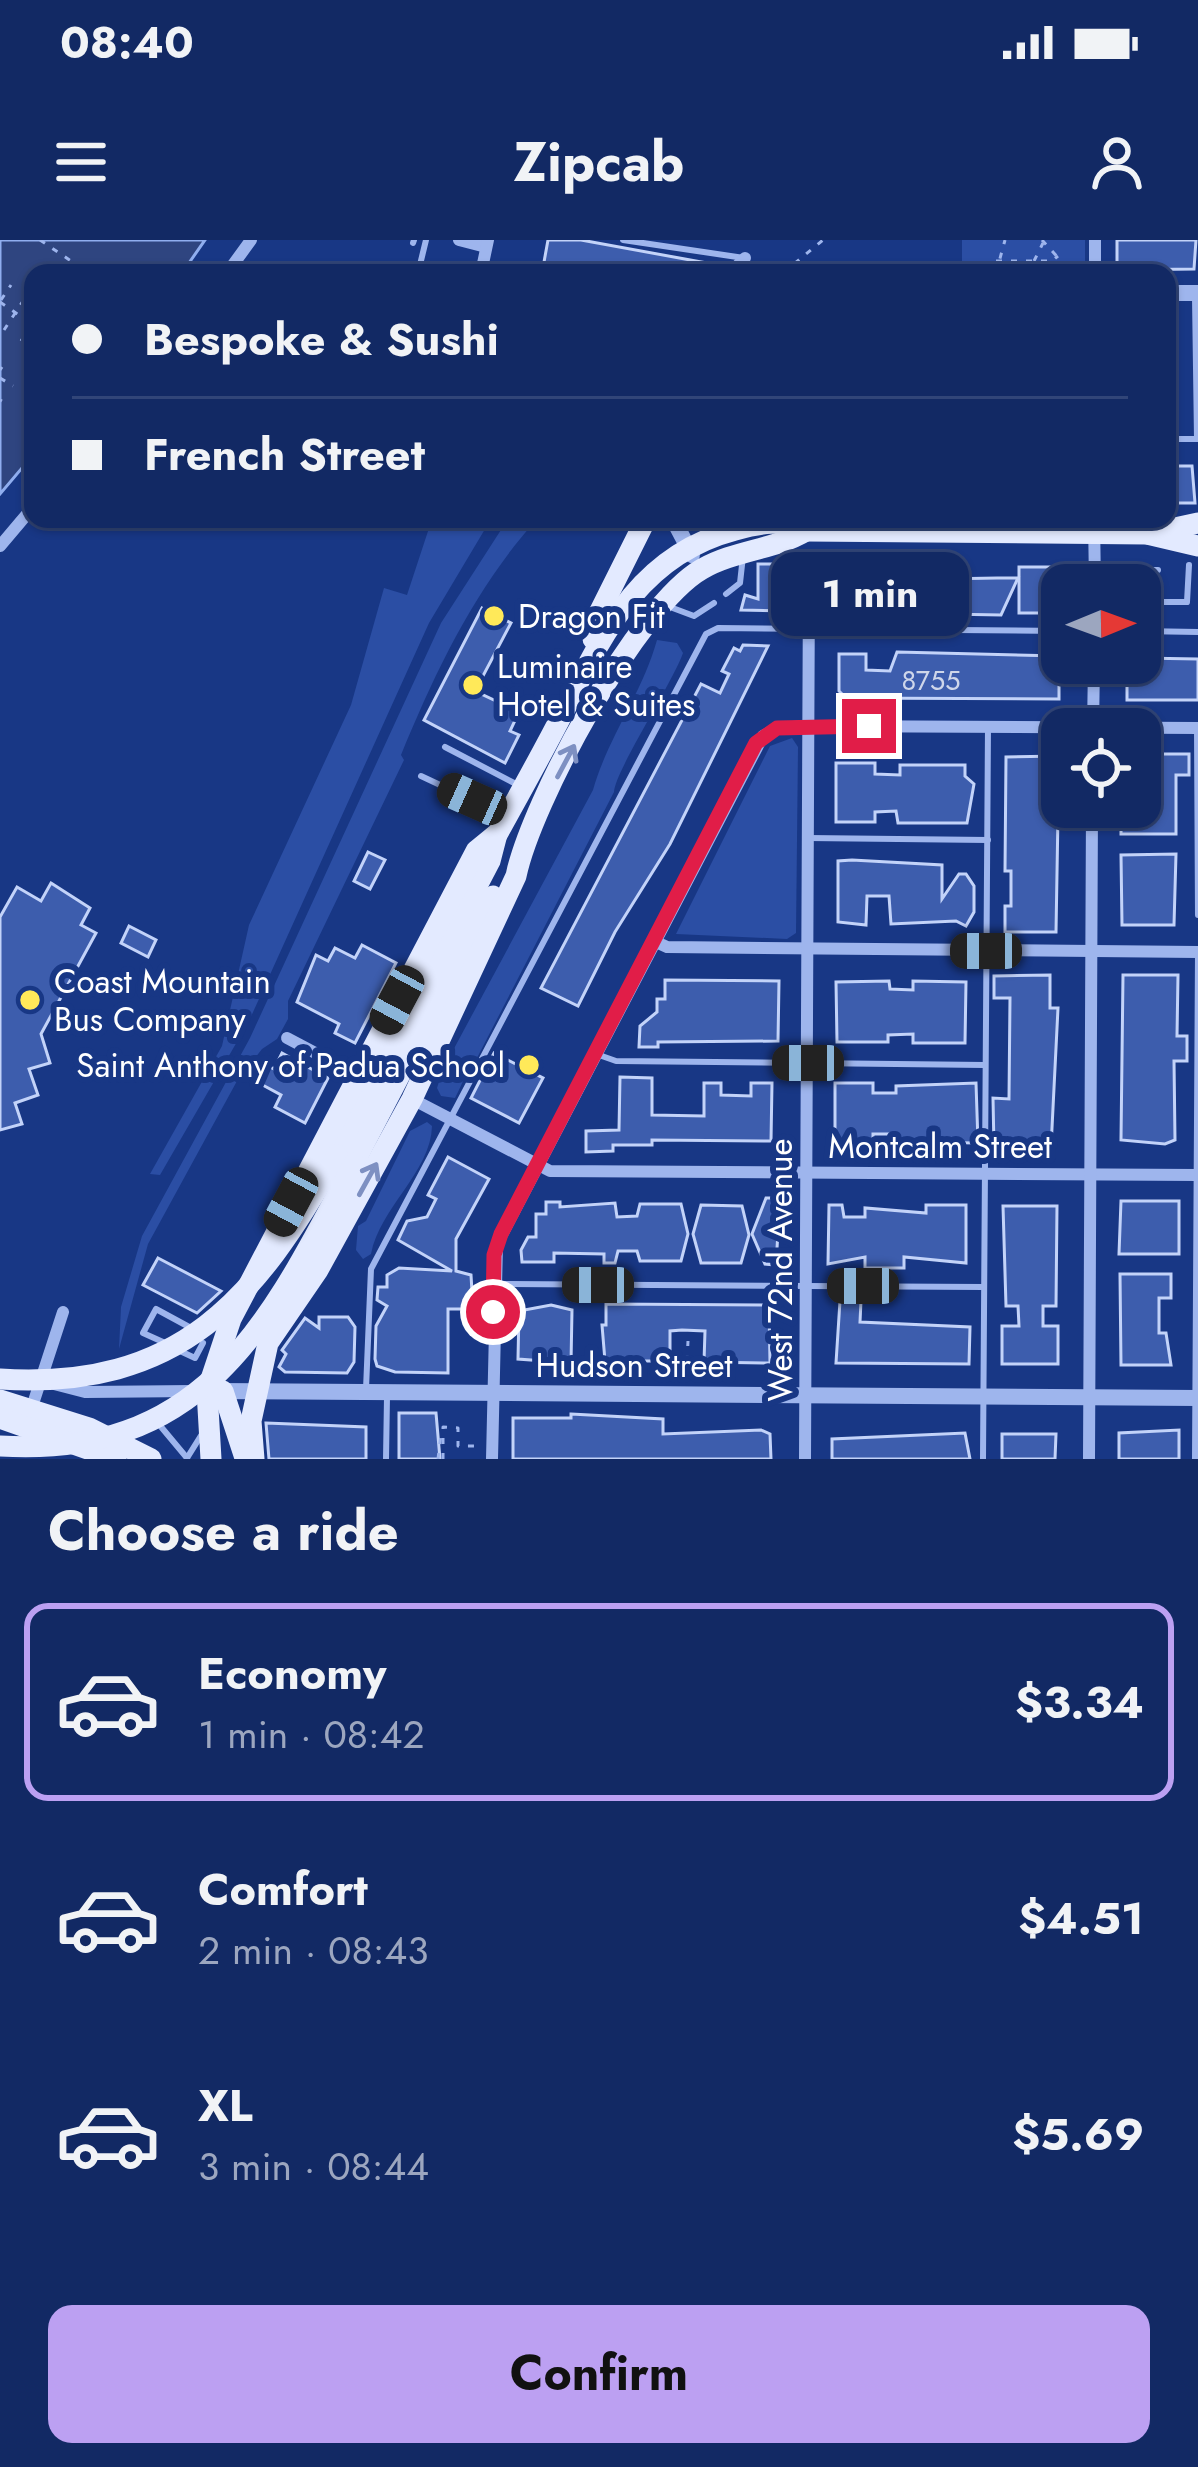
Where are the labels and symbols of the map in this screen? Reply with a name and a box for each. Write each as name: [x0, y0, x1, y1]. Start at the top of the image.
callout: 1 min: [770, 552, 968, 636]
north arrow: [1041, 564, 1161, 684]
place label: Dragon Fit: [518, 593, 665, 640]
marker: Dragon Fit: [481, 603, 507, 629]
place label: Luminaire Hotel & Suites: [497, 643, 695, 728]
house number: 8755: [902, 661, 960, 700]
marker: Luminaire Hotel & Suites: [460, 672, 486, 698]
route end: [842, 699, 896, 753]
one-way arrow: [555, 743, 578, 779]
car: [432, 768, 512, 830]
car: [950, 933, 1022, 969]
place label: Coast Mountain Bus Company: [54, 958, 271, 1043]
car: [364, 960, 430, 1040]
marker: Coast Mountain Bus Company: [17, 987, 43, 1013]
place label: Saint Anthony of Padua School: [76, 1042, 505, 1089]
car: [772, 1045, 844, 1081]
marker: Saint Anthony of Padua School: [516, 1052, 542, 1078]
street label: Montcalm Street: [828, 1123, 1052, 1170]
street label: West 72nd Avenue: [757, 1138, 804, 1402]
car: [258, 1162, 324, 1242]
one-way arrow: [357, 1163, 380, 1198]
car: [562, 1267, 634, 1303]
car: [827, 1268, 899, 1304]
route start: [466, 1285, 520, 1339]
street label: Hudson Street: [535, 1342, 733, 1389]

